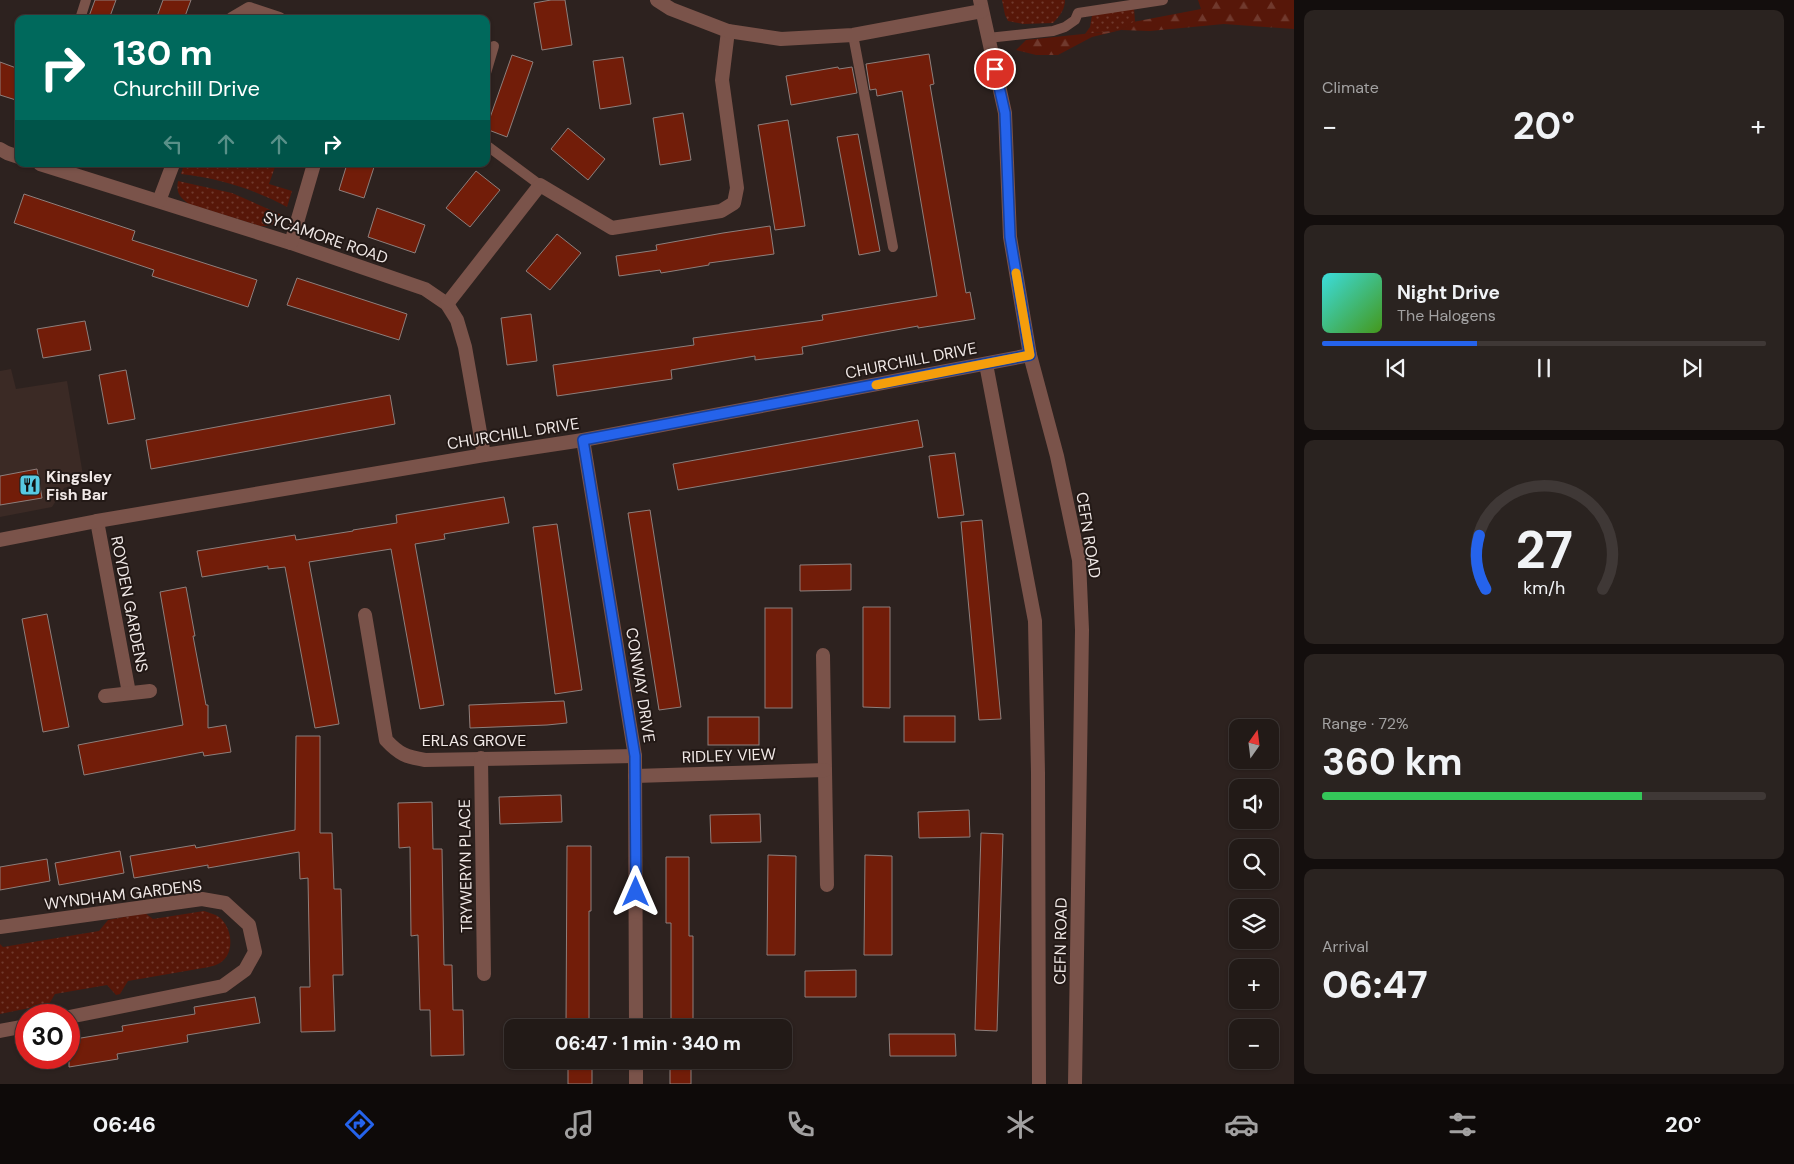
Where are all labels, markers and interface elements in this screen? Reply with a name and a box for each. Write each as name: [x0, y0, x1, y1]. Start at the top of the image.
text: 130 m: [113, 30, 213, 76]
icon: right: [30, 35, 95, 100]
pin: [974, 48, 1016, 90]
icon: arrive: [981, 55, 1009, 83]
text: Churchill Drive: [113, 74, 260, 103]
text: Climate: [1322, 77, 1379, 98]
text: 20°: [1513, 101, 1575, 151]
text: −: [1322, 108, 1337, 145]
text: +: [1751, 108, 1766, 145]
icon: left: [159, 130, 187, 158]
icon: ahead: [212, 130, 240, 158]
icon: ahead: [265, 130, 293, 158]
icon: right: [318, 130, 346, 158]
street label: SYCAMORE ROAD: [261, 206, 391, 269]
text: Night Drive: [1397, 280, 1500, 305]
text: The Halogens: [1397, 305, 1496, 326]
street label: CHURCHILL DRIVE: [844, 337, 979, 384]
icon: previous: [1382, 354, 1410, 382]
icon: pause: [1530, 354, 1558, 382]
icon: next: [1678, 354, 1706, 382]
street label: CHURCHILL DRIVE: [445, 413, 581, 454]
place label: Kingsley Fish Bar: [46, 466, 112, 505]
restaurant icon: Kingsley Fish Bar: [18, 473, 42, 497]
street label: CEFN ROAD: [1071, 490, 1106, 580]
text: 27: [1515, 516, 1573, 584]
street label: ROYDEN GARDENS: [106, 534, 153, 674]
text: km/h: [1523, 576, 1565, 600]
street label: CONWAY DRIVE: [621, 626, 660, 744]
text: Range · 72%: [1322, 713, 1408, 734]
north arrow: [1229, 719, 1279, 769]
map controls: [1229, 719, 1279, 1069]
street label: ERLAS GROVE: [422, 730, 526, 751]
text: 360 km: [1322, 737, 1462, 787]
street label: RIDLEY VIEW: [682, 743, 777, 768]
button: sound: [1229, 779, 1279, 829]
street label: TRYWERYN PLACE: [454, 799, 477, 933]
button: search: [1229, 839, 1279, 889]
position arrow: [609, 865, 661, 917]
street label: WYNDHAM GARDENS: [43, 874, 203, 915]
street label: CEFN ROAD: [1049, 897, 1072, 985]
button: layers: [1229, 899, 1279, 949]
text: Arrival: [1322, 936, 1369, 957]
button: +: [1229, 959, 1279, 1009]
text: 06:47: [1322, 960, 1428, 1010]
speed limit sign: 30: [15, 1004, 80, 1069]
button: −: [1229, 1019, 1279, 1069]
text: 06:47 · 1 min · 340 m: [555, 1031, 741, 1056]
icon: directions: [342, 1107, 377, 1142]
icon: music: [562, 1107, 597, 1142]
icon: phone: [783, 1107, 818, 1142]
icon: climate: [1003, 1107, 1038, 1142]
icon: car: [1224, 1107, 1259, 1142]
icon: filters: [1445, 1107, 1480, 1142]
text: 06:46: [93, 1110, 156, 1139]
text: 20°: [1665, 1110, 1701, 1139]

